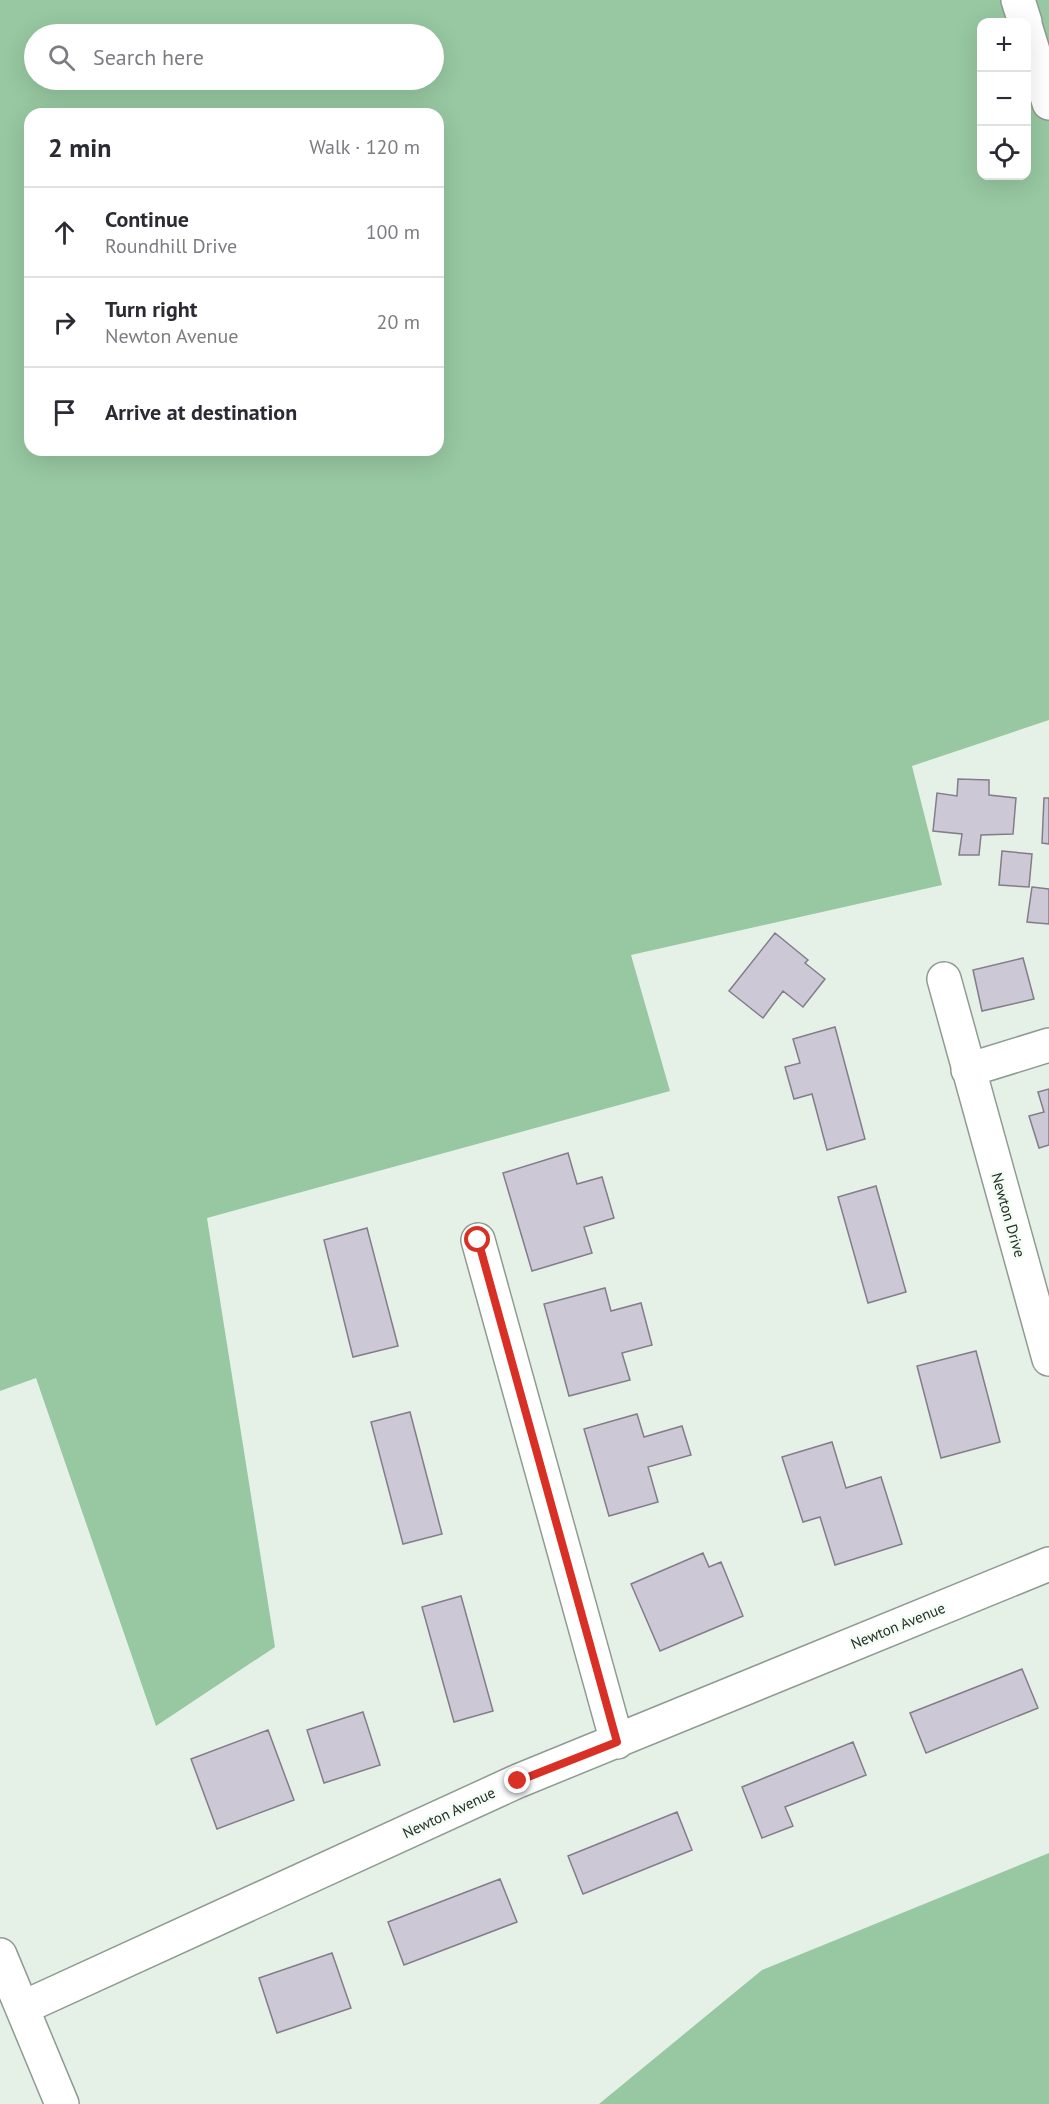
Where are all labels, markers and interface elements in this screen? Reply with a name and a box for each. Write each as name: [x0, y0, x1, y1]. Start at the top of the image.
map controls: [977, 18, 1031, 180]
button: +: [977, 18, 1031, 72]
search box: [24, 24, 444, 90]
icon: search: [45, 41, 78, 74]
text: Search here: [93, 43, 204, 71]
button: −: [977, 72, 1031, 126]
button: locate: [977, 126, 1031, 180]
text: 2 min: [48, 131, 111, 164]
text: Walk · 120 m: [309, 134, 420, 160]
text: Continue: [105, 205, 189, 233]
icon: ahead: [48, 216, 81, 249]
text: 100 m: [366, 219, 420, 245]
text: Roundhill Drive: [105, 233, 237, 259]
text: Turn right: [105, 295, 197, 323]
icon: right: [48, 306, 81, 339]
text: 20 m: [377, 309, 420, 335]
text: Newton Avenue: [105, 323, 238, 349]
icon: arrive: [48, 396, 81, 429]
text: Arrive at destination: [105, 398, 297, 426]
street label: Newton Drive: [987, 1170, 1030, 1259]
route start: [464, 1226, 490, 1252]
street label: Newton Avenue: [848, 1598, 948, 1653]
route end: [504, 1767, 530, 1793]
street label: Newton Avenue: [399, 1783, 498, 1842]

